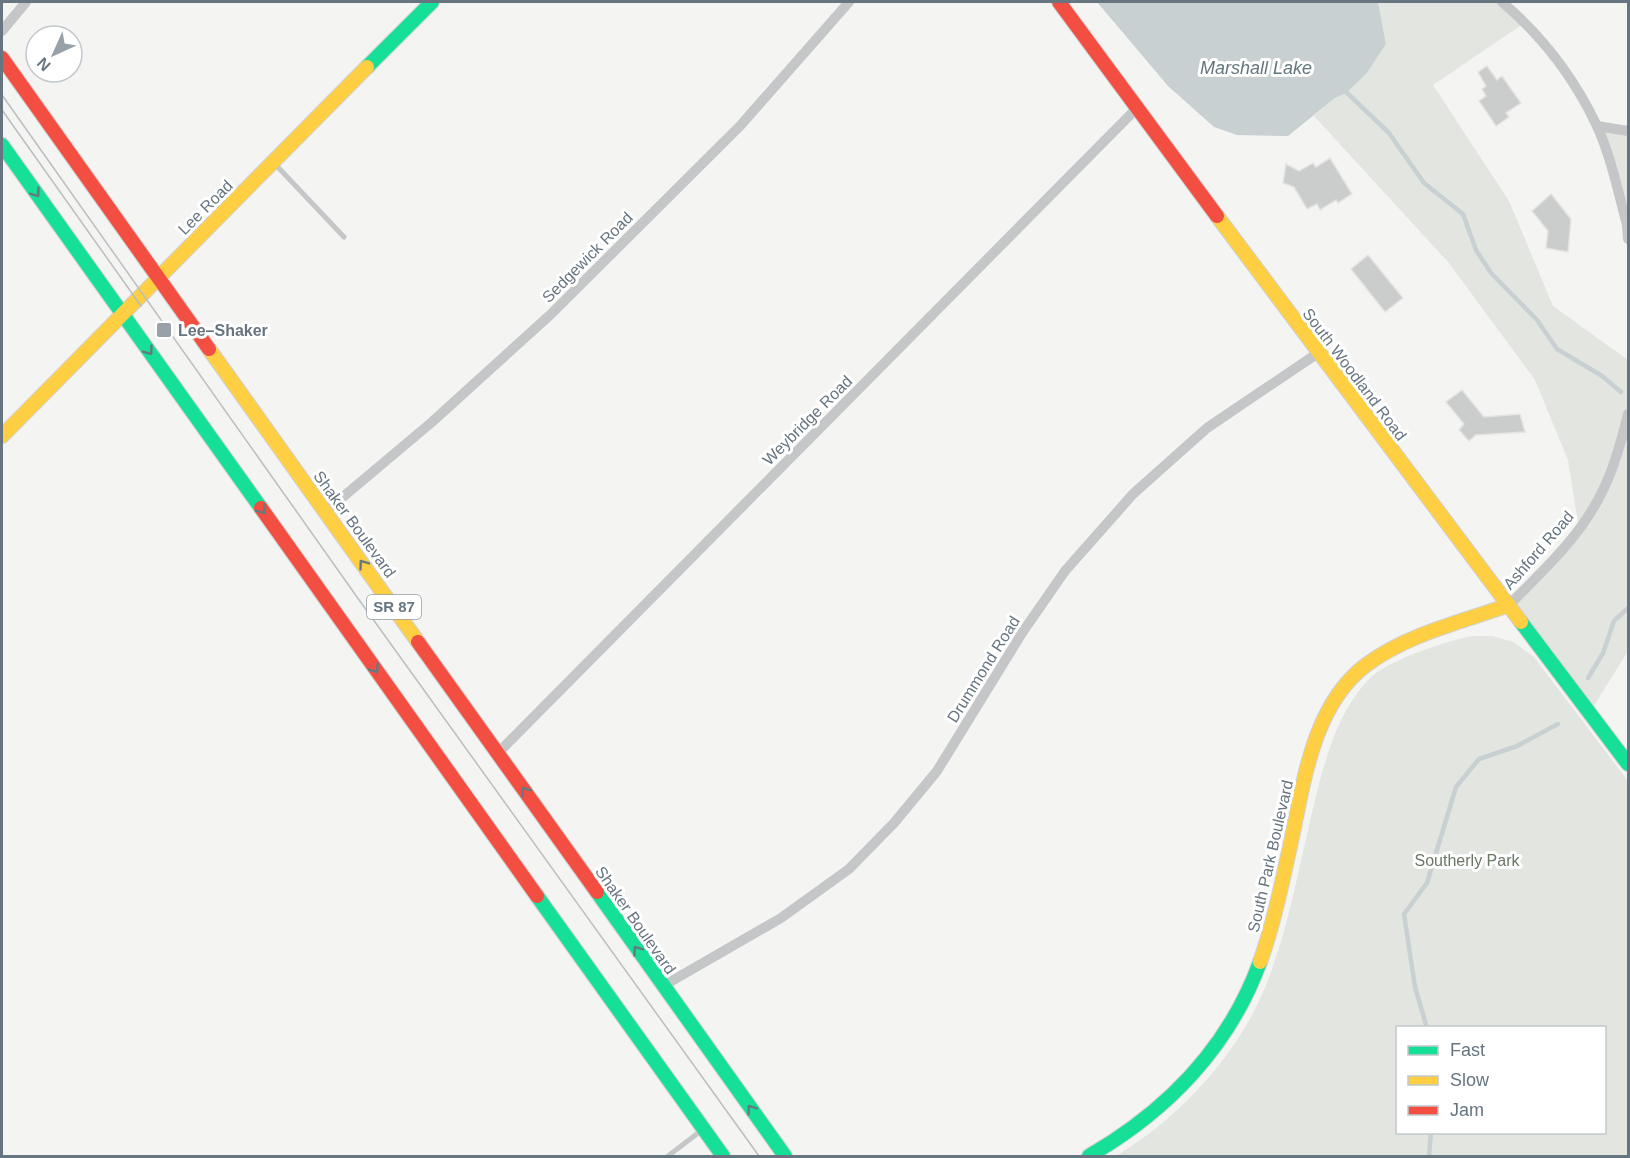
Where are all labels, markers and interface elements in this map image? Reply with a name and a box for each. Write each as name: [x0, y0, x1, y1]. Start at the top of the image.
north arrow: [24, 24, 84, 84]
text: N: [34, 54, 54, 74]
water label: Marshall Lake: [1200, 58, 1312, 78]
street label: Lee Road: [175, 177, 236, 238]
one-way arrow: [28, 186, 39, 197]
street label: Sedgewick Road: [539, 209, 636, 306]
street label: South Woodland Road: [1299, 305, 1410, 444]
marker: Lee–Shaker: [155, 321, 173, 339]
place label: Lee–Shaker: [178, 322, 268, 339]
one-way arrow: [142, 345, 153, 356]
street label: Weybridge Road: [759, 372, 855, 468]
street label: Shaker Boulevard: [310, 468, 399, 581]
one-way arrow: [255, 504, 266, 515]
street label: Ashford Road: [1500, 508, 1577, 593]
one-way arrow: [359, 560, 370, 571]
road number: SR 87: [367, 595, 421, 619]
street label: Drummond Road: [944, 613, 1023, 725]
one-way arrow: [368, 662, 379, 673]
street label: South Park Boulevard: [1245, 778, 1296, 934]
one-way arrow: [521, 787, 532, 798]
park label: Southerly Park: [1415, 852, 1520, 869]
street label: Shaker Boulevard: [592, 863, 679, 977]
one-way arrow: [633, 946, 644, 957]
legend: [1396, 1026, 1606, 1134]
text: Fast: [1450, 1040, 1485, 1060]
text: Slow: [1450, 1070, 1490, 1090]
text: Jam: [1450, 1100, 1484, 1120]
one-way arrow: [747, 1105, 758, 1116]

